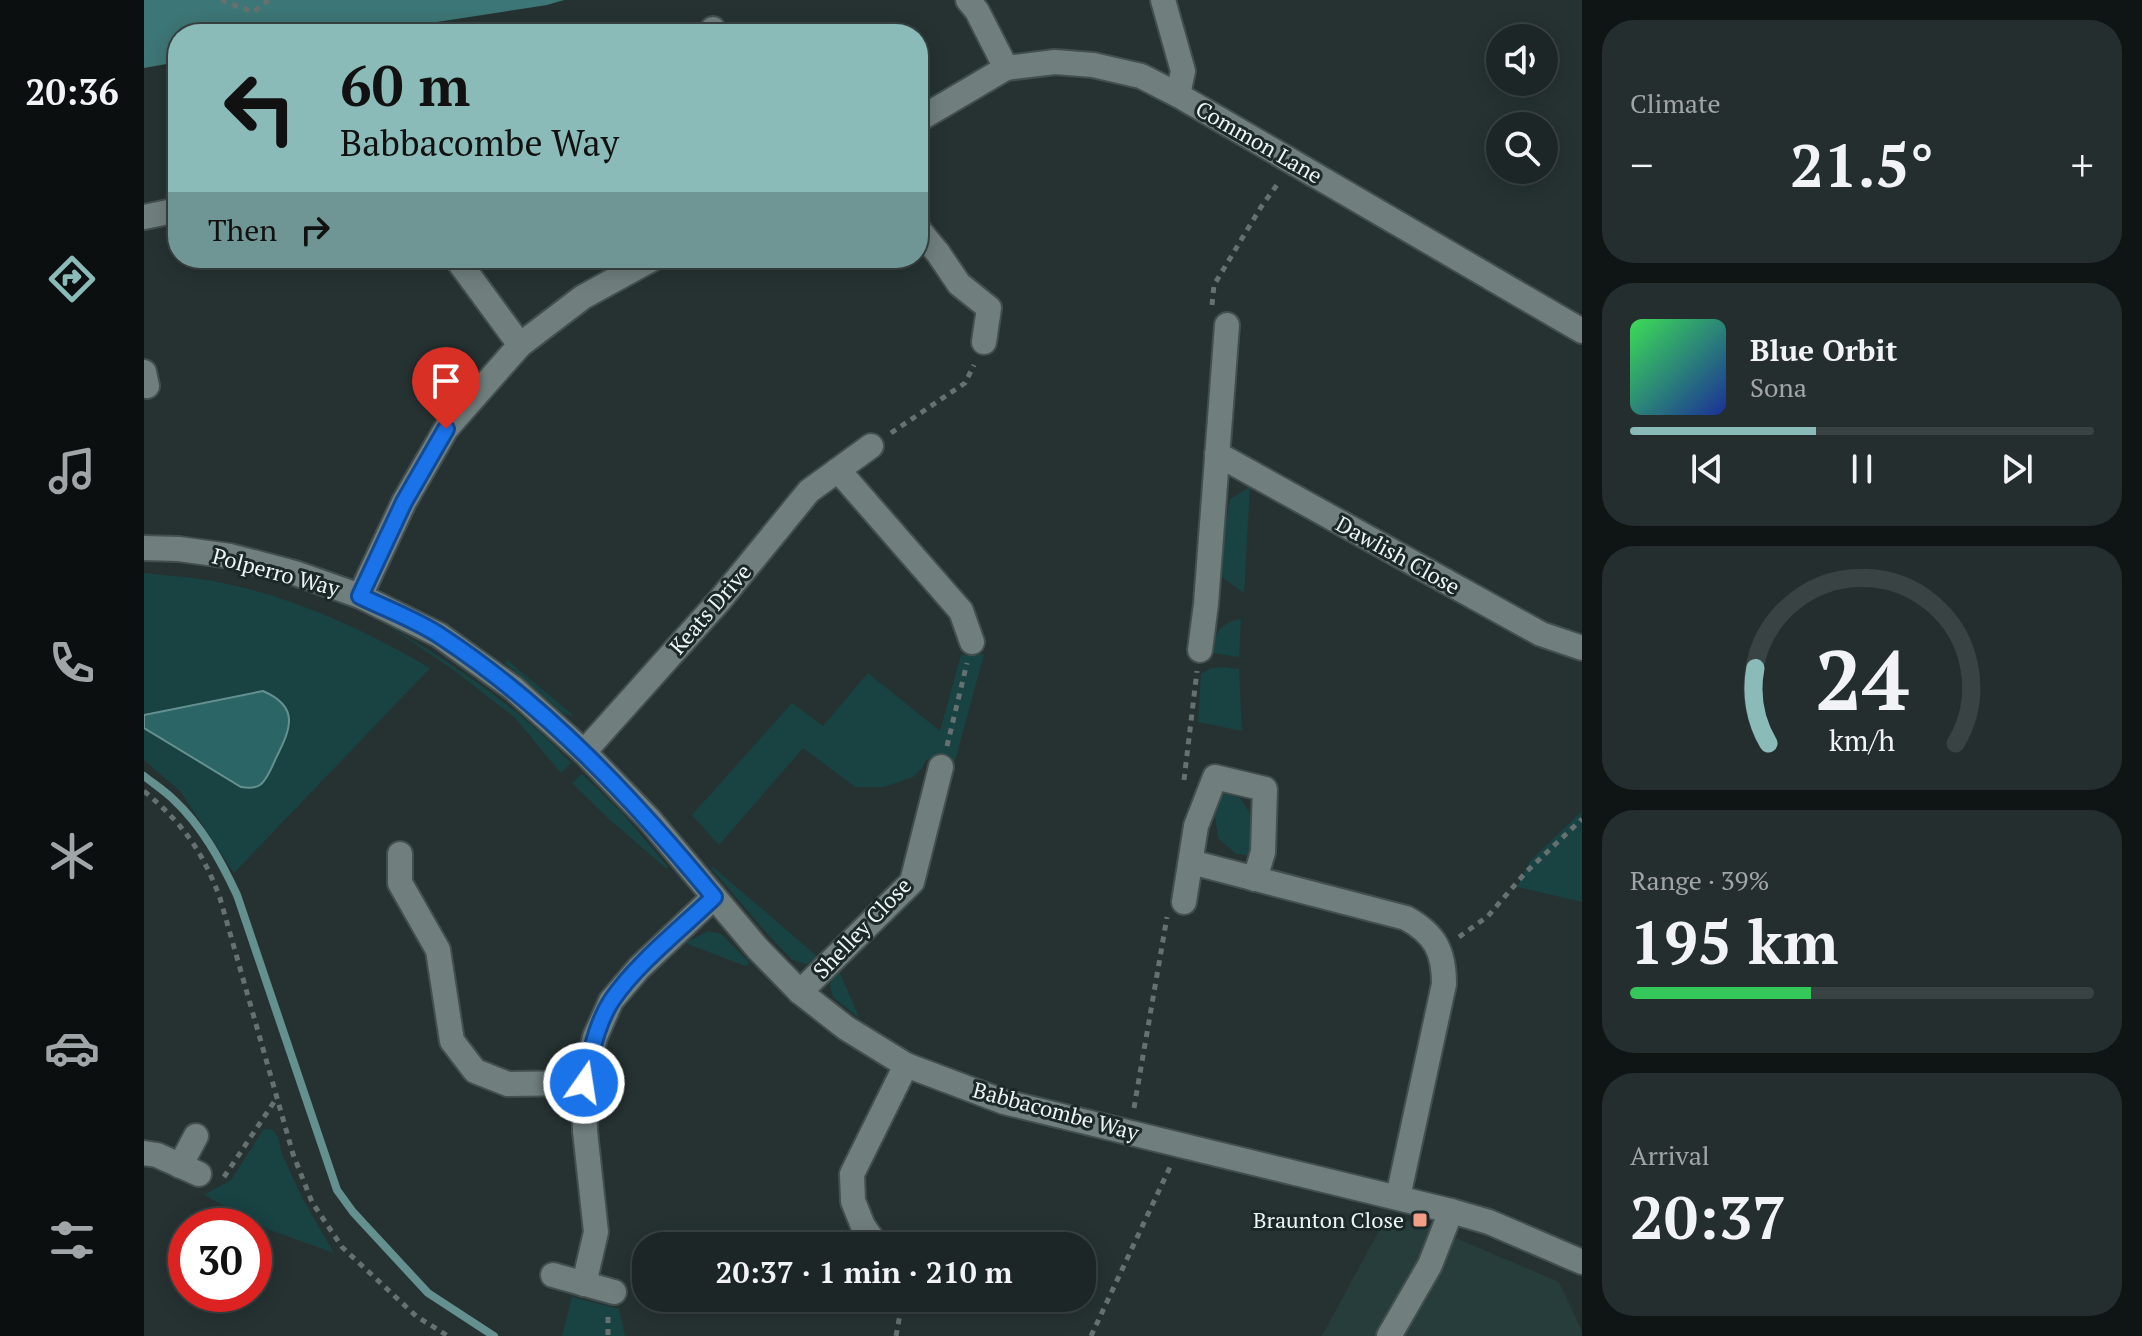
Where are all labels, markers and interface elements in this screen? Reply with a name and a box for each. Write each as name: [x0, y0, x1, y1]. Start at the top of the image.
map controls: [1486, 24, 1558, 184]
button: sound: [1486, 24, 1558, 96]
text: 60 m: [340, 48, 470, 122]
icon: left: [208, 56, 312, 160]
text: 20:36: [25, 68, 119, 115]
text: Climate: [1630, 86, 1721, 120]
street label: Common Lane: [1191, 94, 1328, 190]
button: search: [1486, 112, 1558, 184]
text: Babbacombe Way: [340, 119, 619, 166]
text: 21.5°: [1790, 125, 1934, 204]
text: −: [1630, 135, 1653, 194]
text: +: [2071, 135, 2094, 194]
icon: right: [293, 208, 337, 252]
text: Then: [208, 210, 277, 250]
icon: directions: [44, 251, 100, 307]
text: Blue Orbit: [1750, 330, 1897, 370]
pin: [412, 347, 480, 429]
icon: arrive: [424, 359, 468, 403]
text: Sona: [1750, 370, 1807, 404]
icon: music: [44, 443, 100, 499]
icon: previous: [1685, 447, 1729, 491]
icon: pause: [1840, 447, 1884, 491]
icon: next: [1995, 447, 2039, 491]
street label: Dawlish Close: [1331, 509, 1465, 601]
street label: Polperro Way: [209, 541, 344, 603]
street label: Keats Drive: [662, 557, 757, 660]
text: 24: [1815, 624, 1909, 734]
icon: phone: [44, 635, 100, 691]
text: km/h: [1829, 721, 1895, 759]
icon: climate: [44, 828, 100, 884]
text: Range · 39%: [1630, 863, 1769, 897]
street label: Shelley Close: [806, 871, 917, 984]
text: 195 km: [1630, 902, 1838, 981]
icon: car: [44, 1020, 100, 1076]
position arrow: [542, 1041, 626, 1125]
street label: Babbacombe Way: [970, 1074, 1143, 1147]
text: Arrival: [1630, 1138, 1710, 1172]
text: 20:37: [1630, 1177, 1786, 1256]
place label: Braunton Close: [1253, 1205, 1404, 1234]
speed limit sign: 30: [168, 1208, 272, 1312]
marker: Braunton Close: [1411, 1211, 1429, 1229]
icon: filters: [44, 1212, 100, 1268]
text: 20:37 · 1 min · 210 m: [716, 1252, 1012, 1292]

